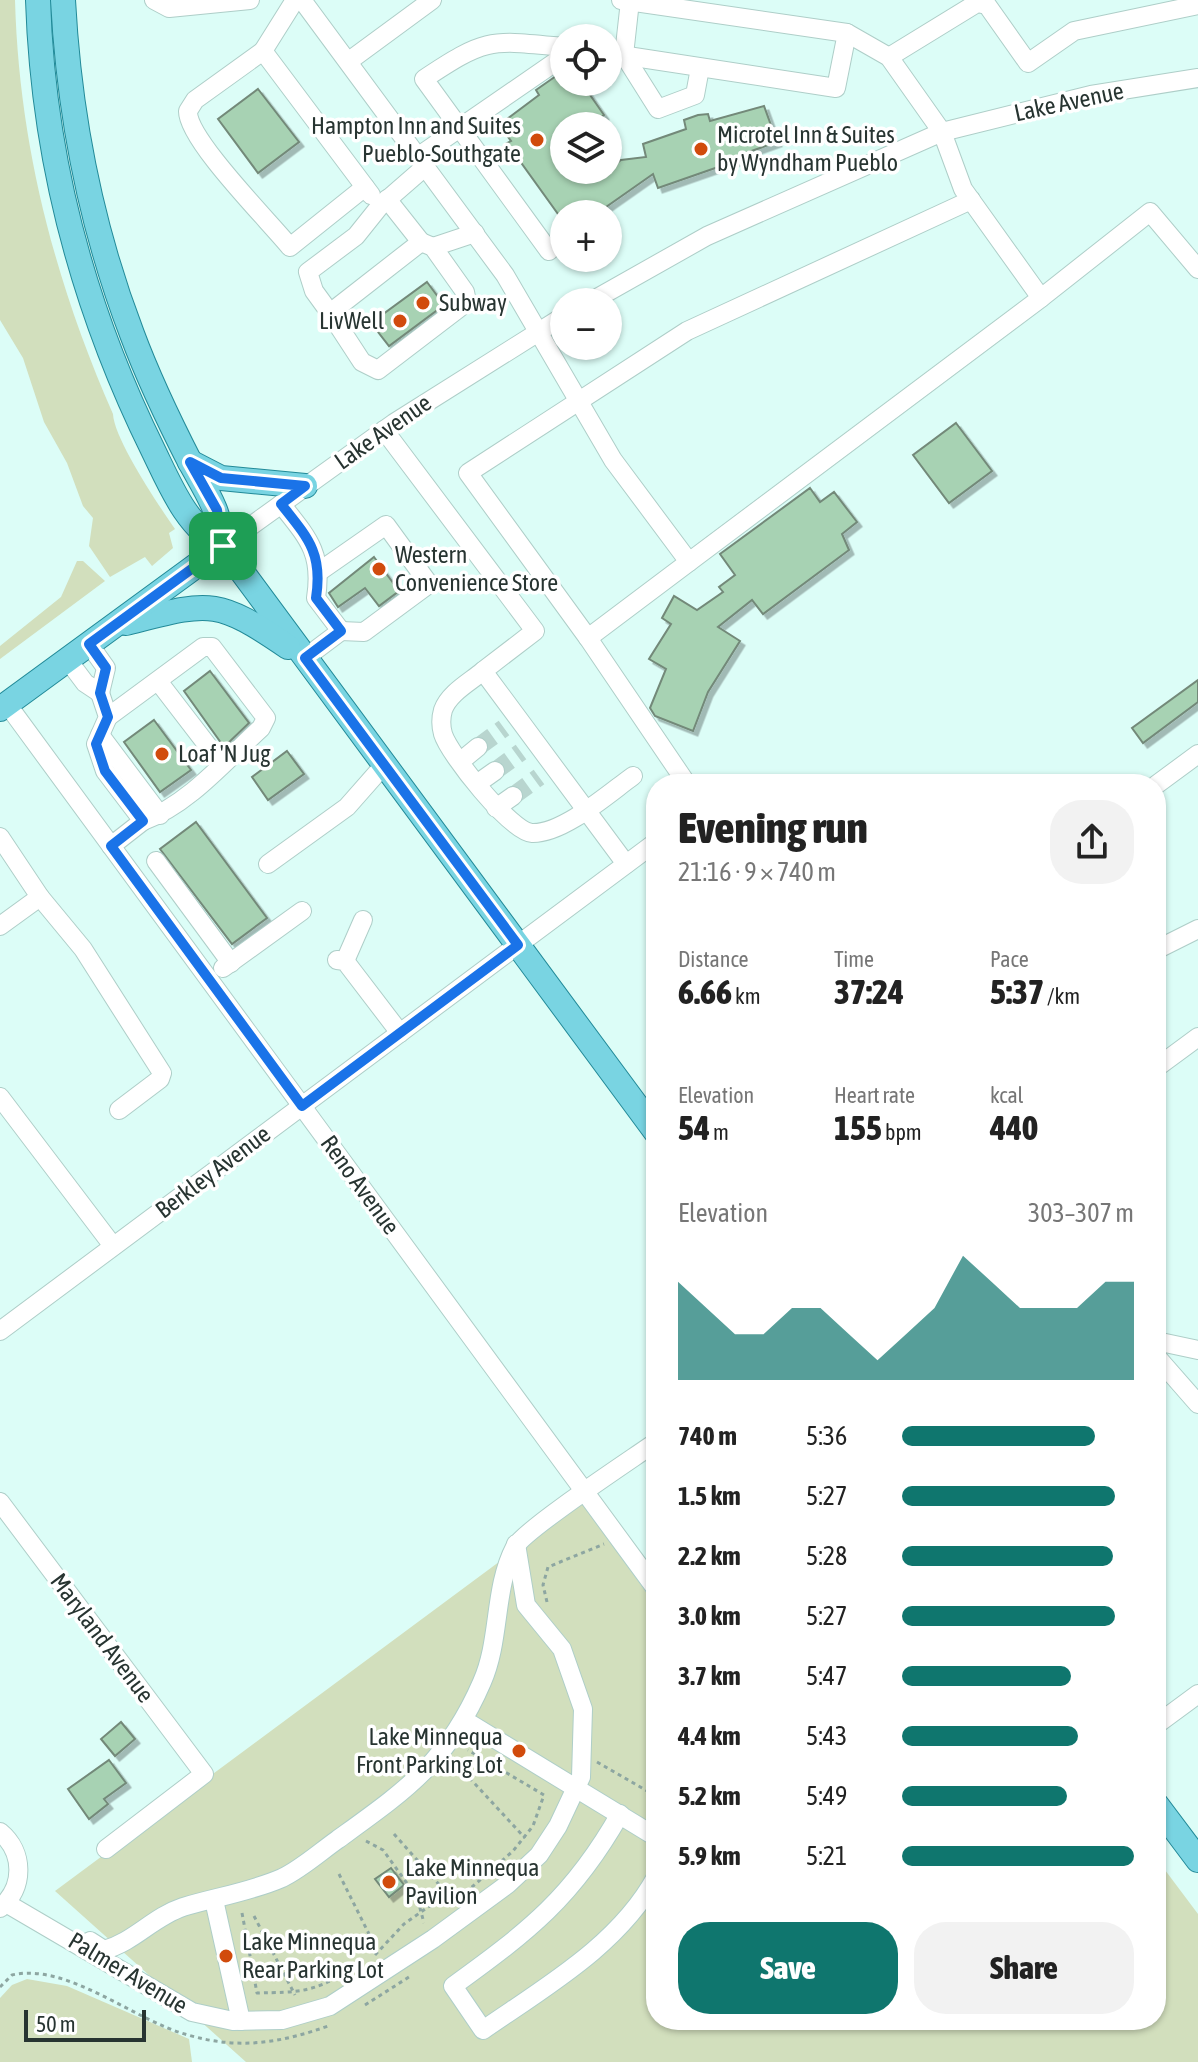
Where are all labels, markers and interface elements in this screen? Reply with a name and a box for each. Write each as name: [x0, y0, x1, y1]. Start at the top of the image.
map controls: [550, 24, 622, 360]
button: locate: [550, 24, 622, 96]
street label: Lake Avenue: [1012, 77, 1126, 126]
place label: Hampton Inn and Suites Pueblo-Southgate: [311, 112, 521, 167]
button: layers: [550, 112, 622, 184]
place label: Microtel Inn & Suites by Wyndham Pueblo: [717, 121, 898, 176]
marker: Hampton Inn and Suites Pueblo-Southgate: [528, 131, 546, 149]
marker: Microtel Inn & Suites by Wyndham Pueblo: [692, 140, 710, 158]
button: +: [550, 200, 622, 272]
button: −: [550, 288, 622, 360]
place label: Subway: [439, 289, 507, 316]
marker: Subway: [414, 294, 432, 312]
place label: LivWell: [319, 307, 385, 334]
marker: LivWell: [391, 312, 409, 330]
street label: Lake Avenue: [329, 389, 436, 475]
pin: [189, 512, 257, 580]
icon: arrive: [201, 524, 245, 568]
place label: Western Convenience Store: [395, 541, 558, 596]
marker: Western Convenience Store: [370, 560, 388, 578]
place label: Loaf 'N Jug: [178, 740, 271, 767]
marker: Loaf 'N Jug: [153, 745, 171, 763]
button: share: [1050, 800, 1134, 884]
text: Evening run: [678, 802, 868, 852]
text: 21:16 · 9 × 740 m: [678, 857, 836, 887]
text: Distance: [678, 946, 749, 972]
text: Time: [834, 946, 874, 972]
text: Pace: [990, 946, 1029, 972]
text: 6.66: [678, 972, 732, 1011]
text: 37:24: [834, 972, 904, 1011]
text: 5:37: [990, 972, 1044, 1011]
text: km: [732, 983, 761, 1009]
text: /km: [1044, 983, 1080, 1009]
text: Elevation: [678, 1082, 754, 1108]
text: Heart rate: [834, 1082, 915, 1108]
text: kcal: [990, 1082, 1023, 1108]
text: 54: [678, 1108, 710, 1147]
text: 155: [834, 1108, 882, 1147]
text: 440: [990, 1108, 1038, 1147]
text: m: [710, 1119, 729, 1145]
text: bpm: [882, 1119, 922, 1145]
street label: Berkley Avenue: [150, 1120, 275, 1223]
street label: Reno Avenue: [316, 1130, 405, 1239]
text: Elevation: [678, 1198, 768, 1228]
text: 303–307 m: [1028, 1198, 1134, 1228]
text: 740 m: [678, 1421, 737, 1451]
text: 5:36: [806, 1421, 847, 1451]
text: 1.5 km: [678, 1481, 741, 1511]
text: 5:27: [806, 1481, 847, 1511]
text: 2.2 km: [678, 1541, 741, 1571]
text: 5:28: [806, 1541, 847, 1571]
street label: Maryland Avenue: [45, 1568, 160, 1708]
text: 3.0 km: [678, 1601, 741, 1631]
text: 5:27: [806, 1601, 847, 1631]
text: 3.7 km: [678, 1661, 741, 1691]
text: 5:47: [806, 1661, 847, 1691]
text: 4.4 km: [678, 1721, 741, 1751]
text: 5:43: [806, 1721, 847, 1751]
place label: Lake Minnequa Front Parking Lot: [356, 1723, 503, 1778]
marker: Lake Minnequa Front Parking Lot: [510, 1742, 528, 1760]
text: 5.2 km: [678, 1781, 741, 1811]
text: 5:49: [806, 1781, 847, 1811]
text: 5.9 km: [678, 1841, 741, 1871]
text: 5:21: [806, 1841, 847, 1871]
place label: Lake Minnequa Pavilion: [405, 1854, 540, 1909]
marker: Lake Minnequa Pavilion: [380, 1873, 398, 1891]
button: Save: [678, 1922, 898, 2014]
button: Share: [914, 1922, 1134, 2014]
street label: Palmer Avenue: [64, 1927, 193, 2019]
place label: Lake Minnequa Rear Parking Lot: [242, 1928, 384, 1983]
marker: Lake Minnequa Rear Parking Lot: [217, 1947, 235, 1965]
scale bar: [24, 2006, 146, 2042]
text: 50 m: [36, 2011, 76, 2037]

